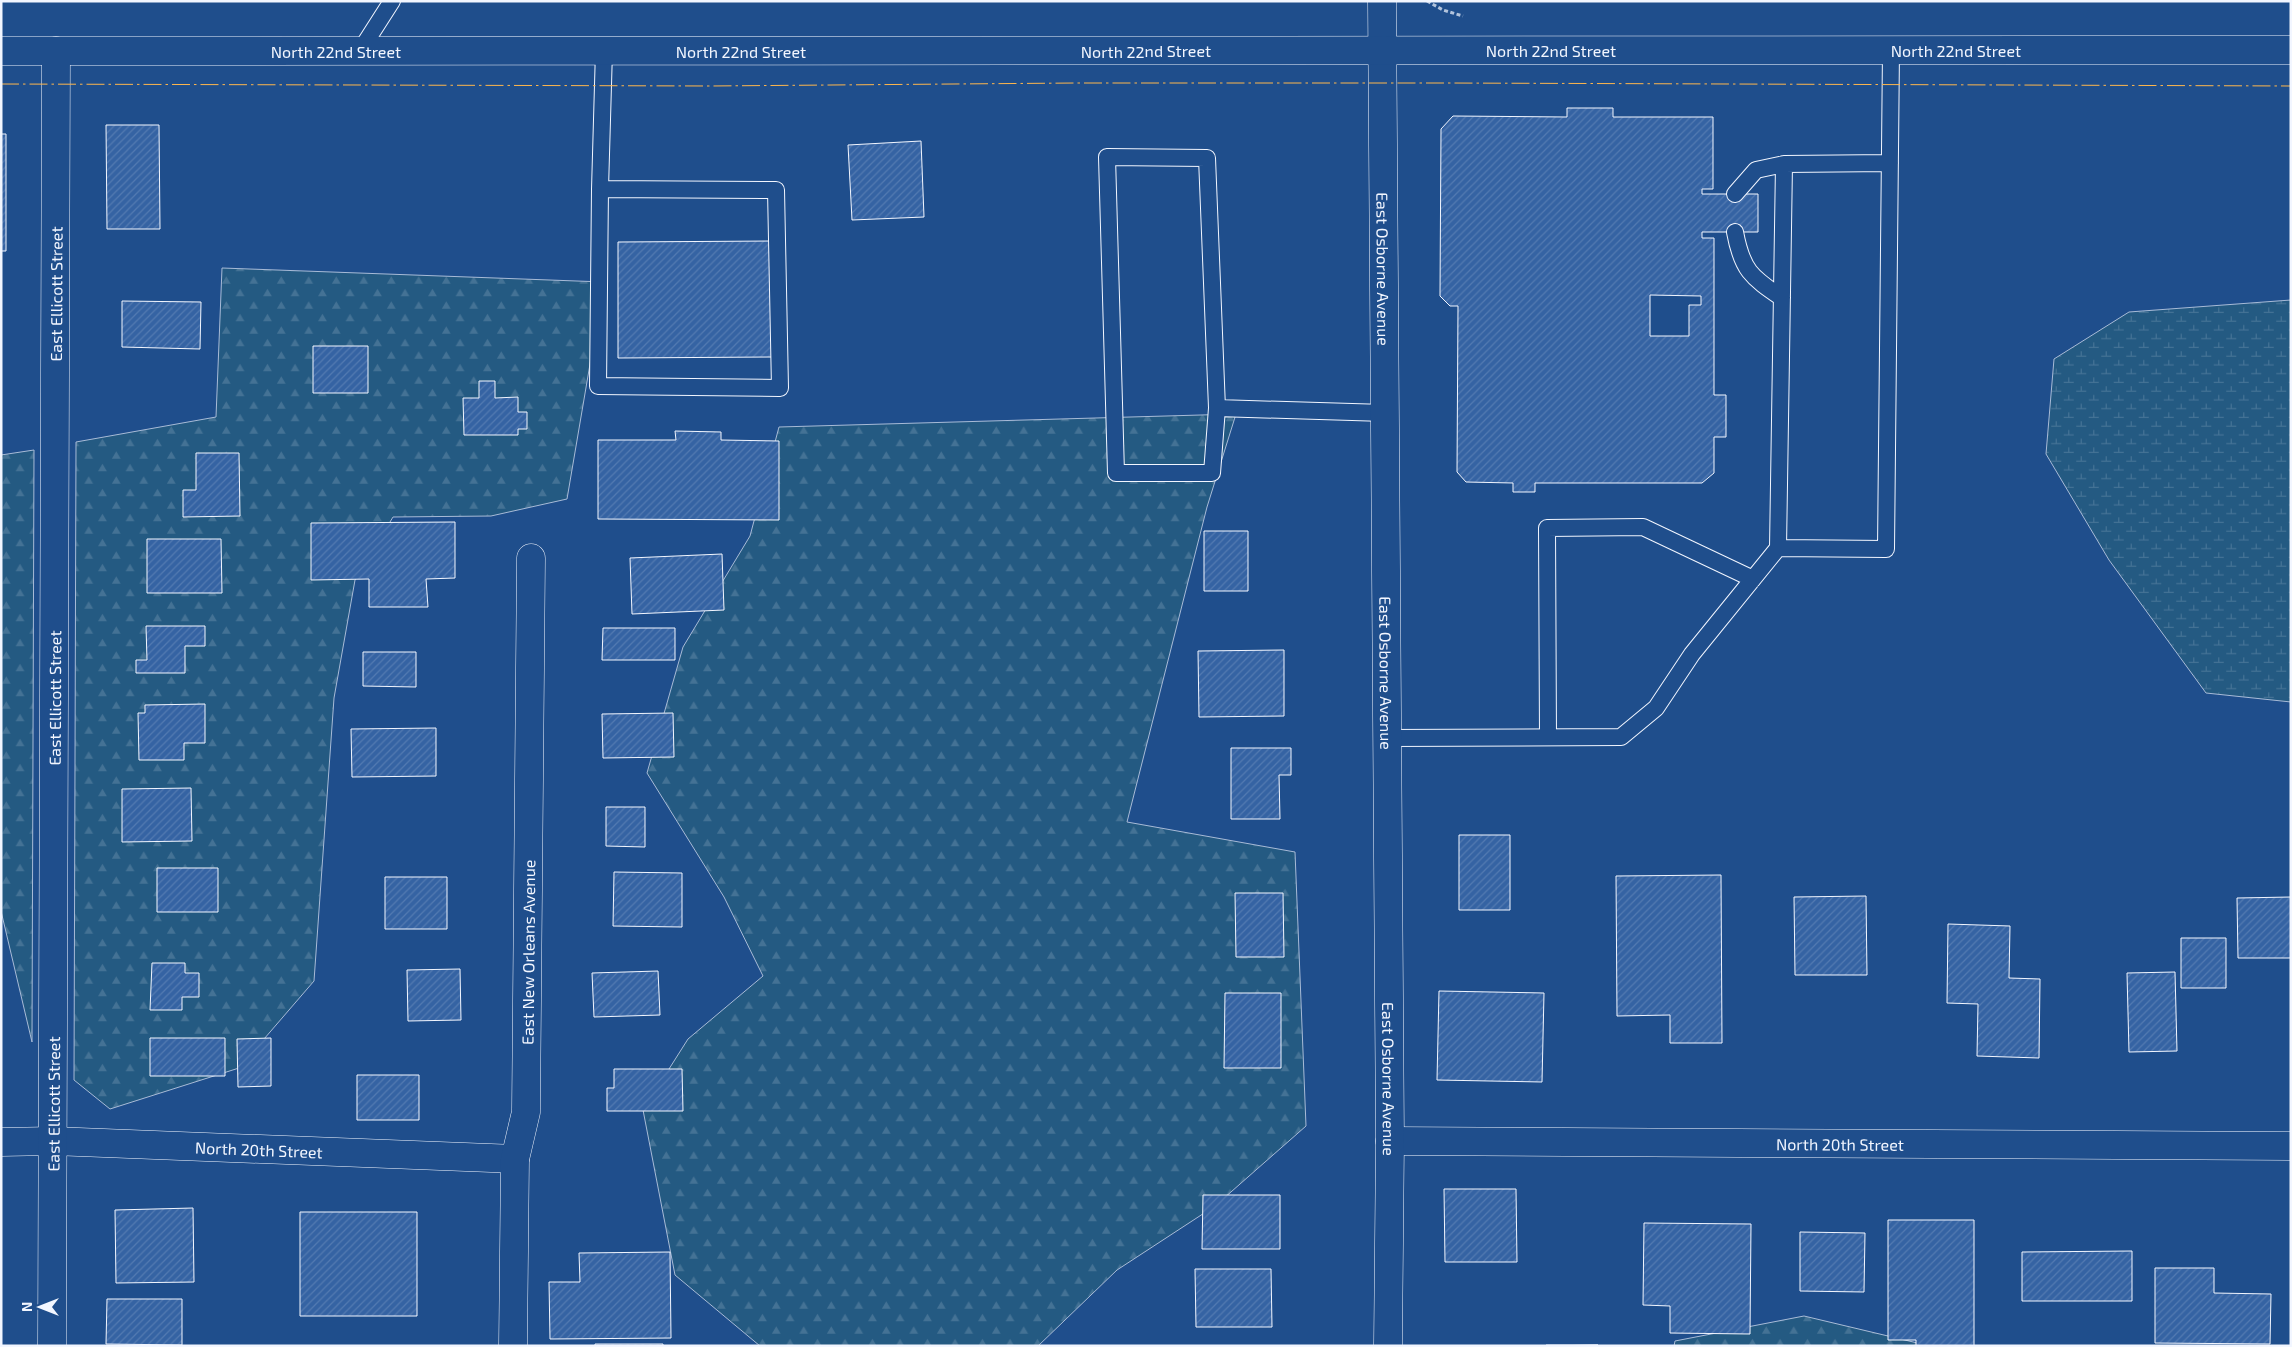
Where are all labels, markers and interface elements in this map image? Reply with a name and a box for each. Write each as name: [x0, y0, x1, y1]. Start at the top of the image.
street label: North 22nd Street: [271, 41, 401, 60]
street label: North 22nd Street: [676, 41, 806, 60]
street label: North 22nd Street: [1081, 41, 1211, 60]
street label: North 22nd Street: [1486, 41, 1616, 60]
street label: North 22nd Street: [1891, 41, 2021, 60]
street label: East Osborne Avenue: [1374, 192, 1394, 346]
street label: East Ellicott Street: [46, 226, 65, 362]
street label: East Osborne Avenue: [1377, 596, 1397, 750]
street label: East Ellicott Street: [44, 630, 64, 766]
street label: East New Orleans Avenue: [517, 859, 538, 1045]
street label: East Osborne Avenue: [1380, 1002, 1400, 1156]
street label: East Ellicott Street: [43, 1036, 62, 1172]
street label: North 20th Street: [1776, 1134, 1904, 1153]
street label: North 20th Street: [195, 1137, 323, 1161]
north arrow: [15, 1282, 65, 1332]
text: N: [18, 1302, 35, 1312]

